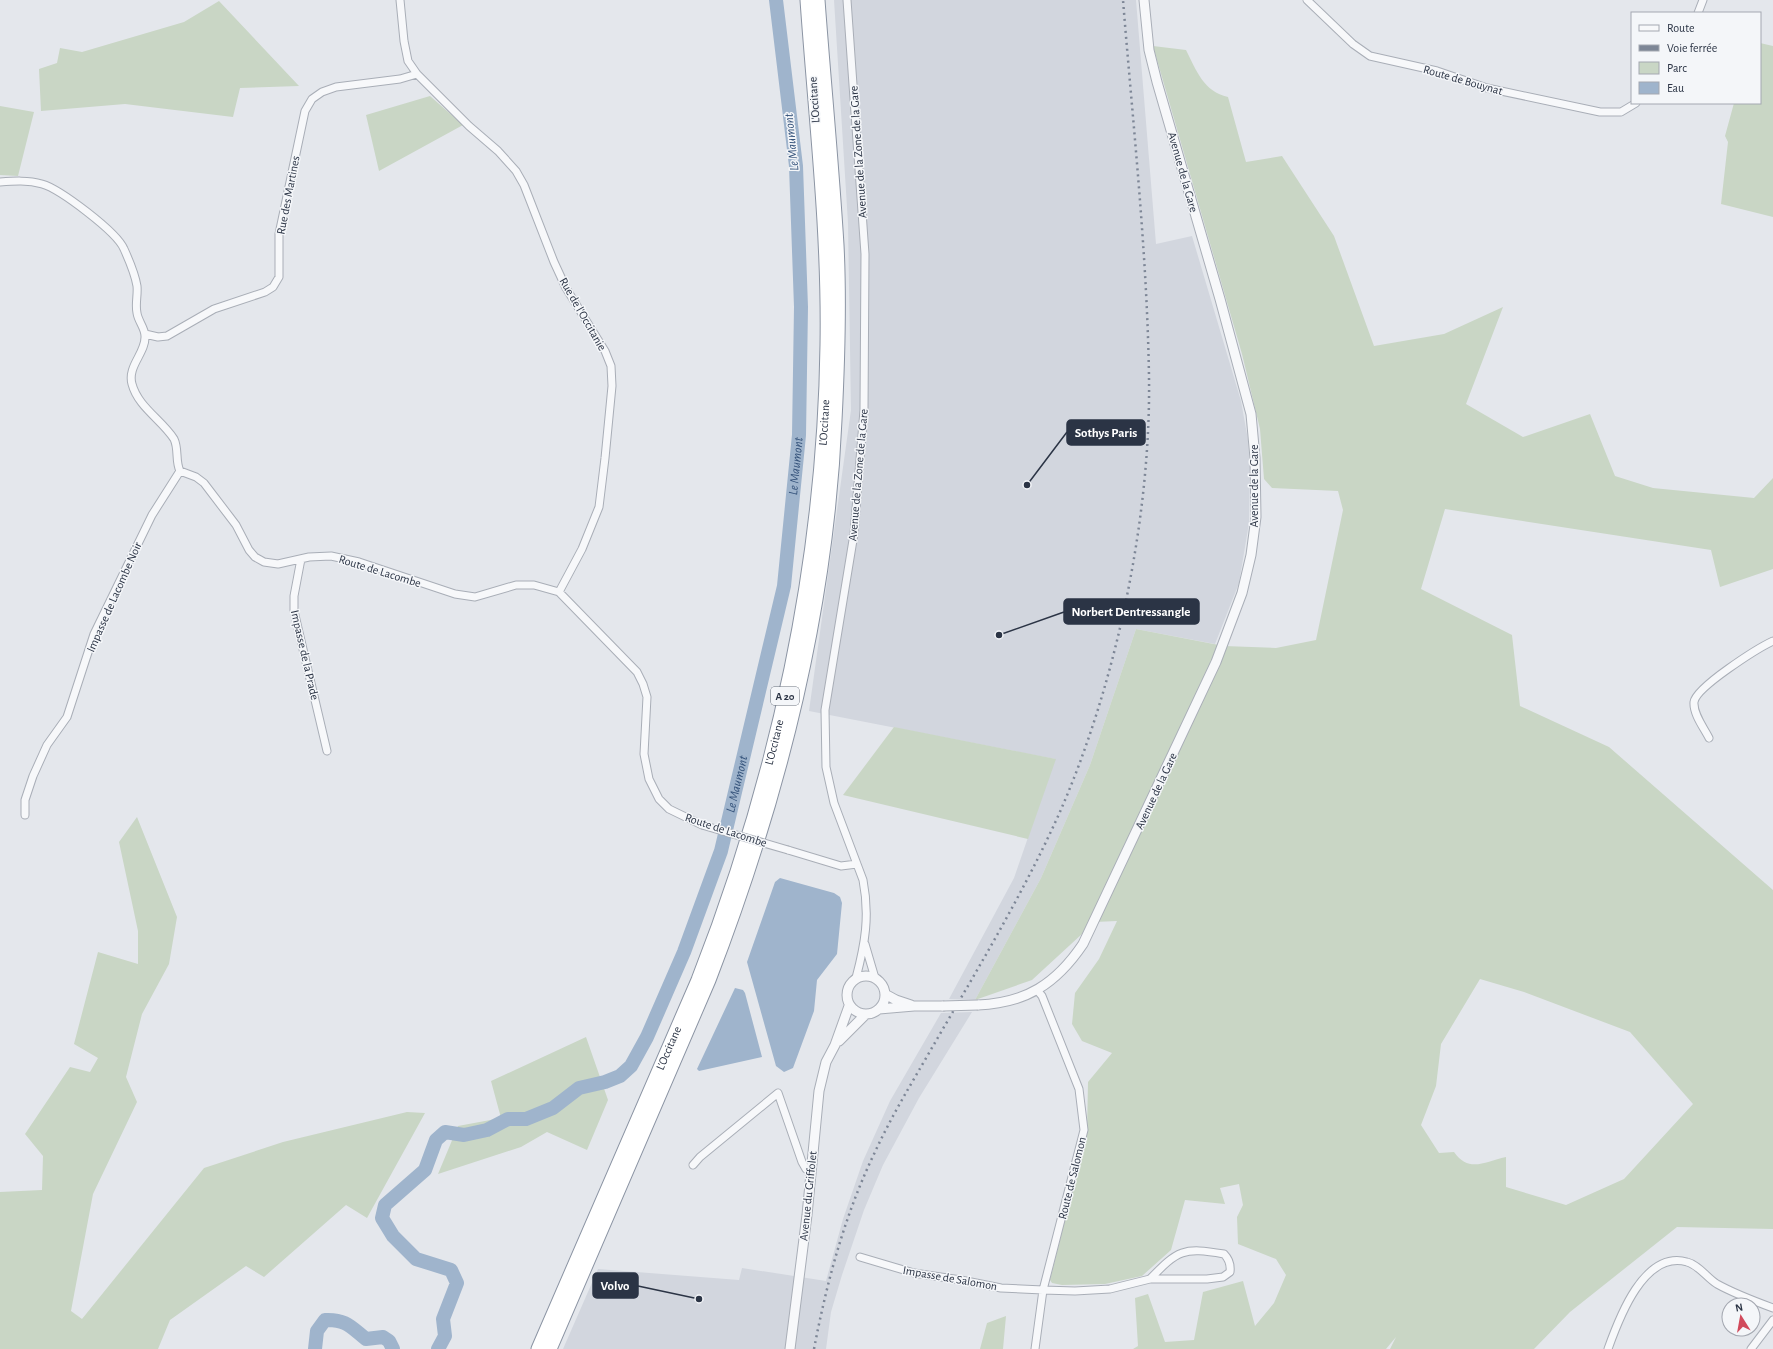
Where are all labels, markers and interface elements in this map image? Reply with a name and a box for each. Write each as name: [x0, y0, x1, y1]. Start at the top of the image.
legend: [1631, 12, 1761, 104]
text: Route: [1667, 22, 1694, 34]
text: Voie ferrée: [1667, 42, 1717, 54]
text: Parc: [1667, 62, 1687, 74]
street label: Route de Bouynat: [1422, 63, 1504, 98]
street label: L'Occitane: [806, 76, 822, 124]
text: Eau: [1667, 82, 1684, 94]
street label: Avenue de la Zone de la Gare: [847, 85, 869, 219]
water label: Le Maumont: [782, 112, 802, 172]
street label: Avenue de la Gare: [1166, 130, 1200, 214]
street label: Rue des Martines: [275, 155, 301, 235]
street label: Rue de l'Occitanie: [557, 275, 609, 353]
street label: L'Occitane: [817, 399, 831, 446]
street label: Avenue de la Zone de la Gare: [846, 408, 870, 542]
callout: Sothys Paris: [1067, 420, 1145, 445]
text: Sothys Paris: [1075, 427, 1137, 440]
water label: Le Maumont: [787, 436, 805, 496]
street label: Avenue de la Gare: [1248, 444, 1260, 528]
street label: Impasse de Lacombe Noir: [84, 540, 144, 654]
street label: Route de Lacombe: [337, 553, 423, 589]
callout: Norbert Dentressangle: [1064, 599, 1199, 624]
text: Norbert Dentressangle: [1071, 606, 1191, 619]
street label: Impasse de la Prade: [289, 609, 321, 701]
road number: A 20: [771, 687, 799, 705]
street label: L'Occitane: [763, 718, 786, 766]
street label: Avenue de la Gare: [1133, 751, 1179, 831]
water label: Le Maumont: [724, 753, 750, 814]
street label: Route de Lacombe: [684, 811, 768, 849]
street label: L'Occitane: [654, 1024, 683, 1072]
street label: Route de Salomon: [1056, 1136, 1088, 1220]
street label: Avenue du Griffolet: [797, 1150, 819, 1242]
street label: Impasse de Salomon: [902, 1264, 998, 1292]
callout: Volvo: [593, 1273, 638, 1298]
text: Volvo: [601, 1280, 630, 1293]
north arrow: [1721, 1297, 1761, 1337]
text: N: [1734, 1302, 1744, 1314]

